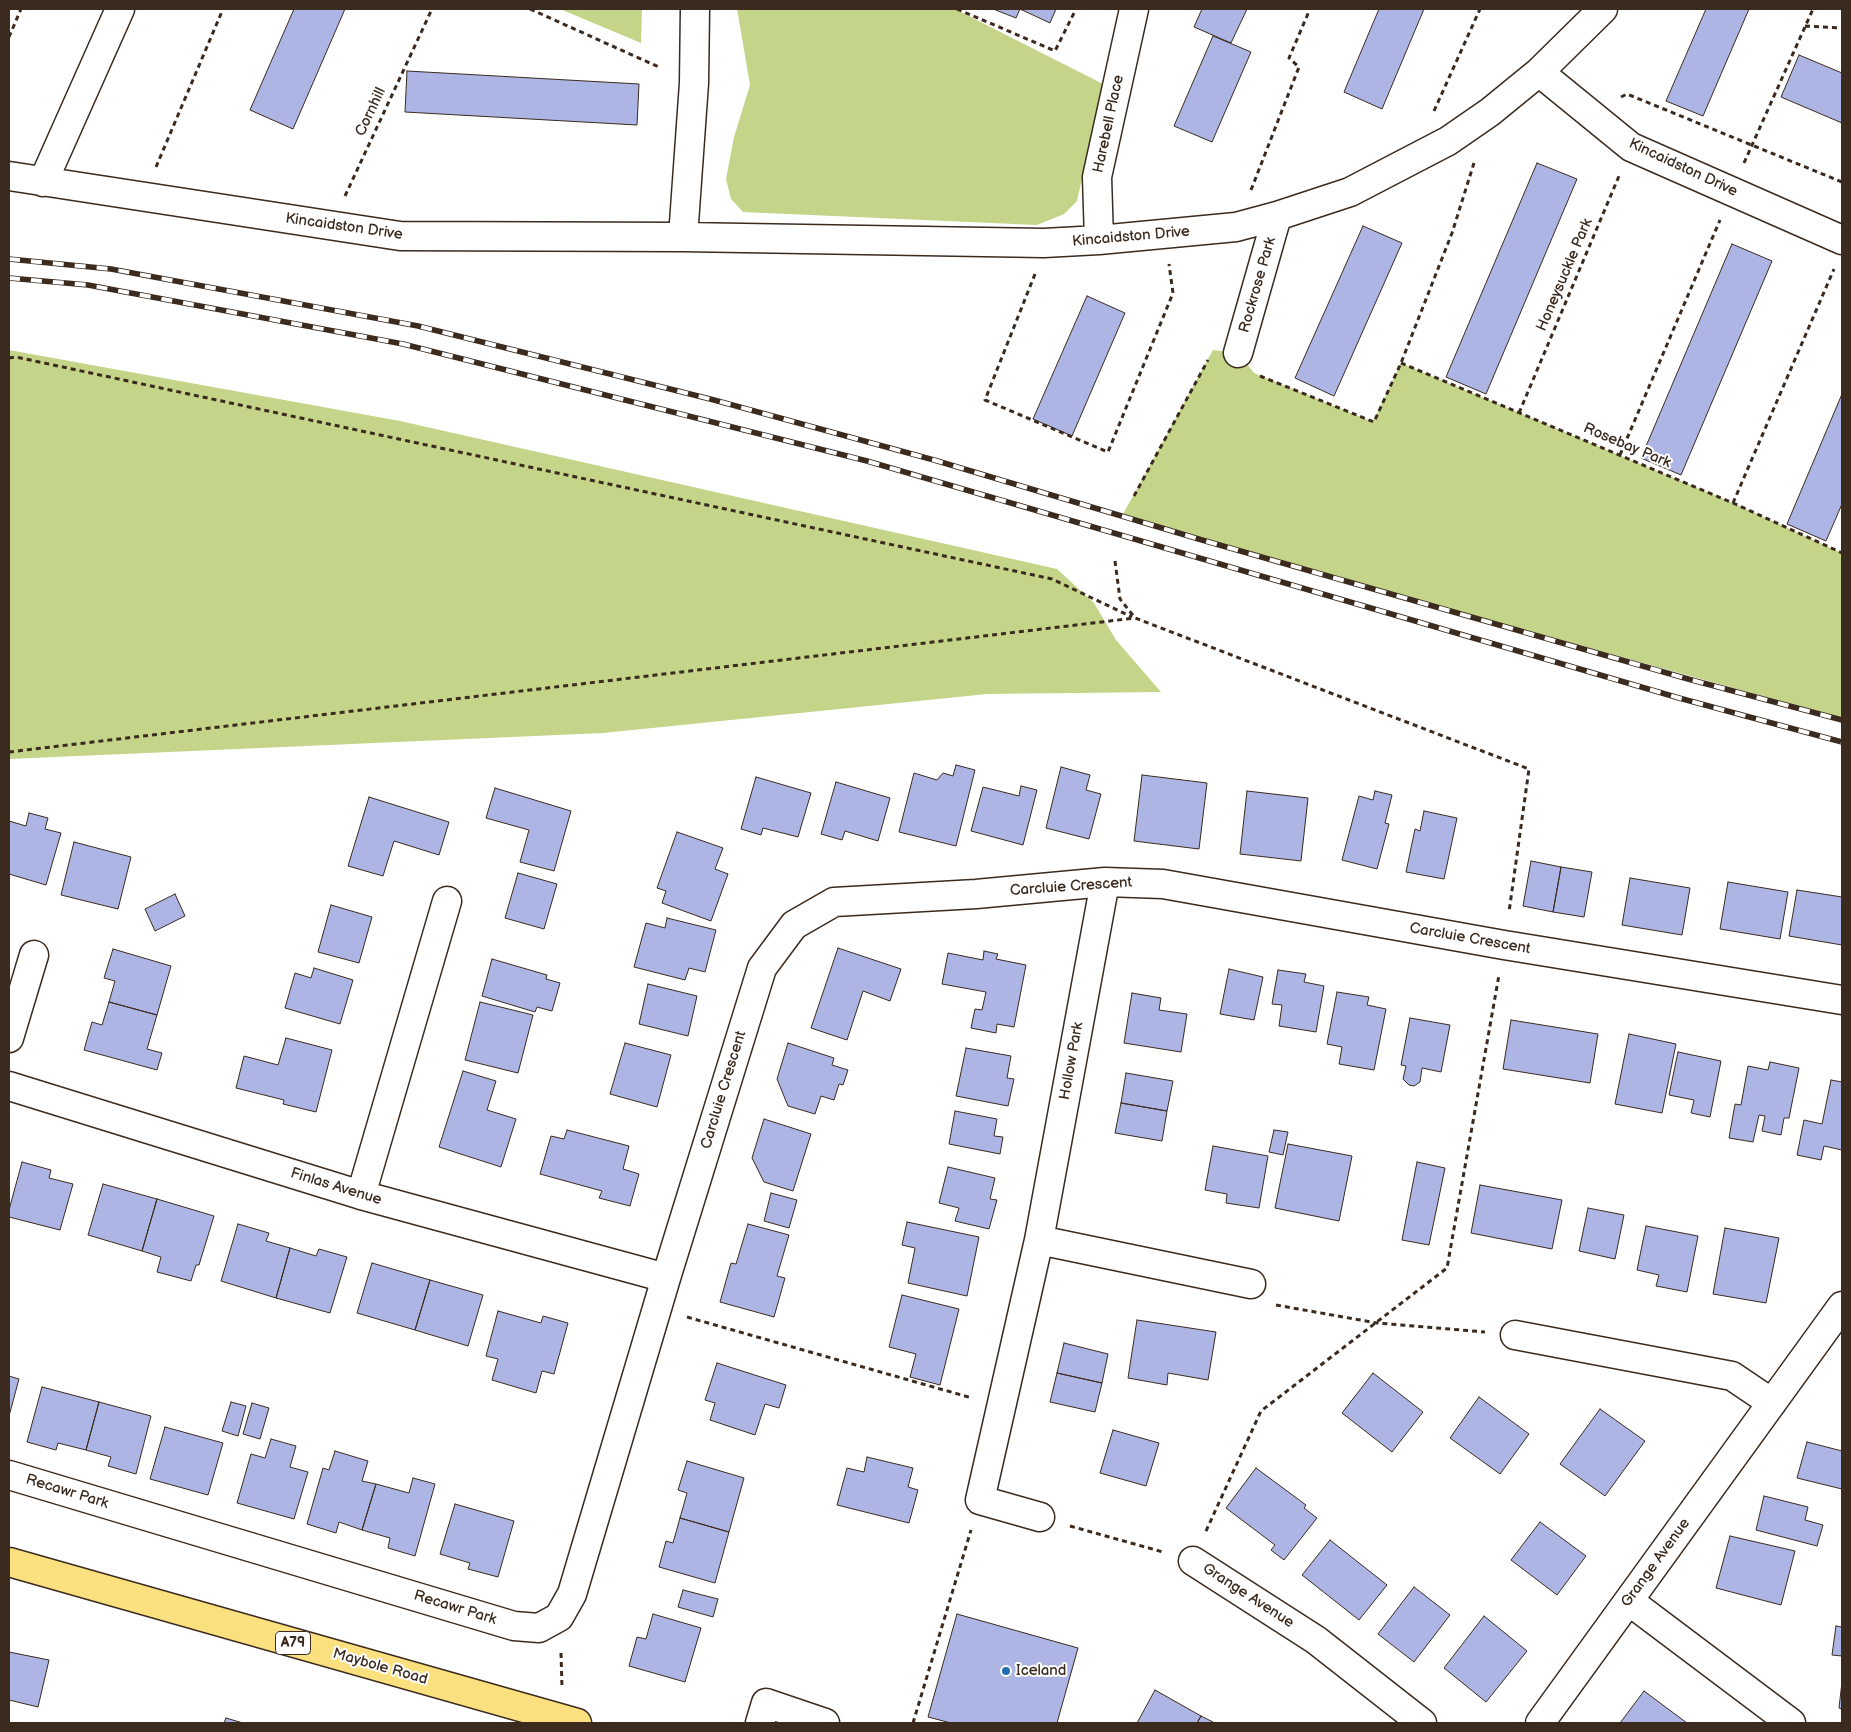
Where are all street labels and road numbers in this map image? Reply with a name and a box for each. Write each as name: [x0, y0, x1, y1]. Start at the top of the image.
street label: Harebell Place: [1090, 73, 1128, 175]
street label: Cornhill: [352, 85, 390, 139]
street label: Kincaidston Drive: [1626, 135, 1740, 201]
street label: Kincaidston Drive: [284, 210, 404, 244]
street label: Honeysuckle Park: [1533, 216, 1597, 334]
street label: Kincaidston Drive: [1071, 223, 1191, 251]
street label: Rockrose Park: [1236, 235, 1280, 335]
street label: Rosebay Park: [1581, 419, 1673, 473]
street label: Carcluie Crescent: [1009, 874, 1133, 900]
street label: Carcluie Crescent: [1408, 920, 1532, 958]
street label: Hollow Park: [1056, 1021, 1088, 1101]
street label: Carcluie Crescent: [697, 1029, 751, 1151]
street label: Finlas Avenue: [288, 1165, 384, 1209]
street label: Recawr Park: [23, 1471, 111, 1513]
street label: Grange Avenue: [1618, 1515, 1694, 1611]
street label: Grange Avenue: [1199, 1560, 1297, 1632]
street label: Recawr Park: [411, 1587, 499, 1629]
road number: A79: [276, 1632, 310, 1655]
street label: Maybole Road: [331, 1645, 429, 1689]

